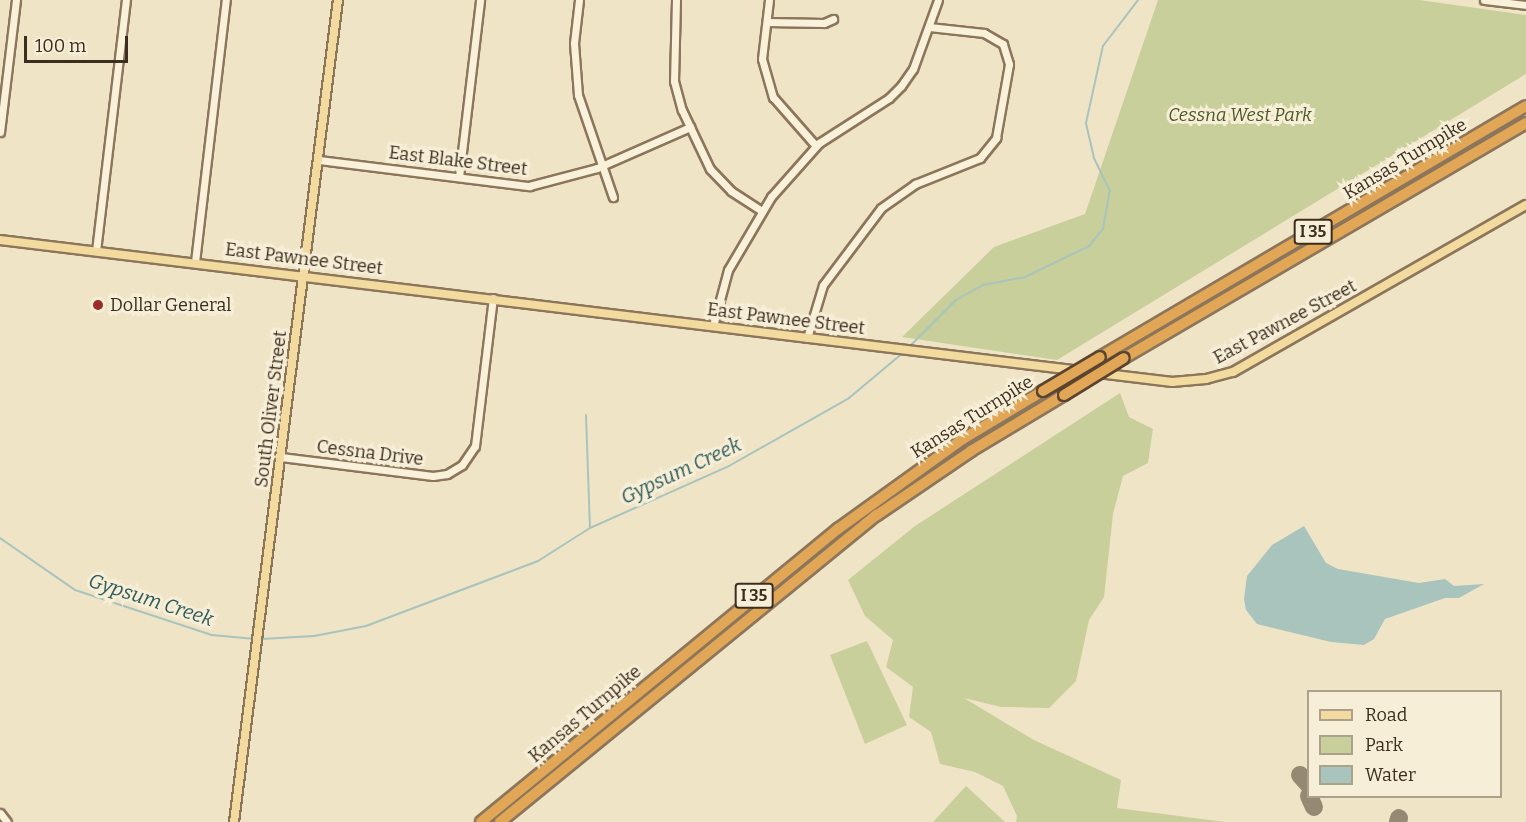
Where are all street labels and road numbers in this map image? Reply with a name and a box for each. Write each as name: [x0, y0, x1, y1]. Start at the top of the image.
street label: Kansas Turnpike: [1340, 114, 1470, 204]
street label: East Blake Street: [387, 142, 529, 180]
road number: I 35: [1294, 219, 1332, 245]
street label: East Pawnee Street: [224, 239, 384, 279]
street label: East Pawnee Street: [1210, 275, 1360, 369]
street label: East Pawnee Street: [706, 299, 866, 339]
street label: South Oliver Street: [251, 329, 291, 489]
street label: Kansas Turnpike: [907, 371, 1037, 463]
street label: Cessna Drive: [315, 436, 425, 470]
road number: I 35: [734, 583, 774, 609]
street label: Kansas Turnpike: [524, 661, 646, 767]

